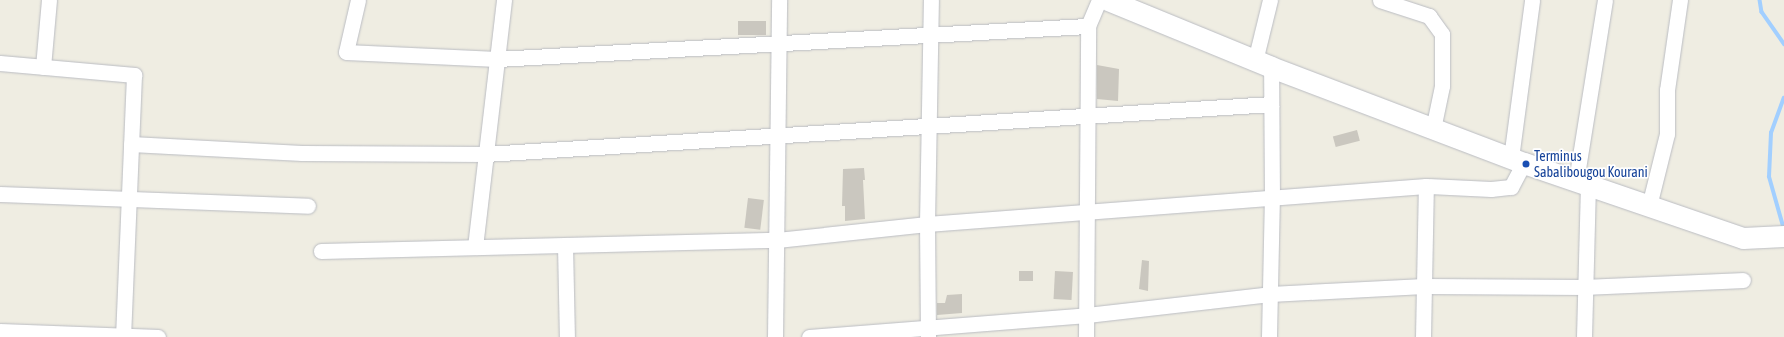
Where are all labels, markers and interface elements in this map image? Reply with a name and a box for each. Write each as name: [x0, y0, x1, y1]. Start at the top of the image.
place label: Terminus Sabalibougou Kourani: [1534, 148, 1648, 180]
marker: Terminus Sabalibougou Kourani: [1521, 159, 1531, 169]

